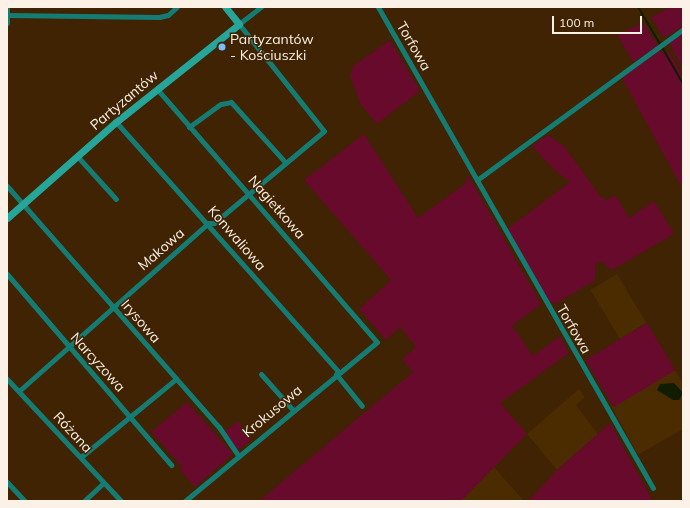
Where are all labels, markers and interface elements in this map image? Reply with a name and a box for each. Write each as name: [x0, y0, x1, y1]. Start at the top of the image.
scale bar: [554, 8, 644, 34]
text: 100 m: [559, 15, 594, 30]
street label: Torfowa: [393, 19, 435, 73]
place label: Partyzantów - Kościuszki: [230, 31, 314, 64]
marker: Partyzantów - Kościuszki: [217, 42, 227, 52]
street label: Partyzantów: [87, 67, 161, 133]
street label: Nagietkowa: [245, 172, 309, 242]
street label: Konwaliowa: [204, 202, 270, 274]
street label: Makowa: [134, 224, 188, 274]
street label: Irysowa: [118, 296, 164, 346]
street label: Torfowa: [553, 302, 595, 356]
street label: Narcyzowa: [67, 329, 129, 395]
street label: Krokusowa: [239, 381, 305, 441]
street label: Różana: [50, 408, 96, 456]

